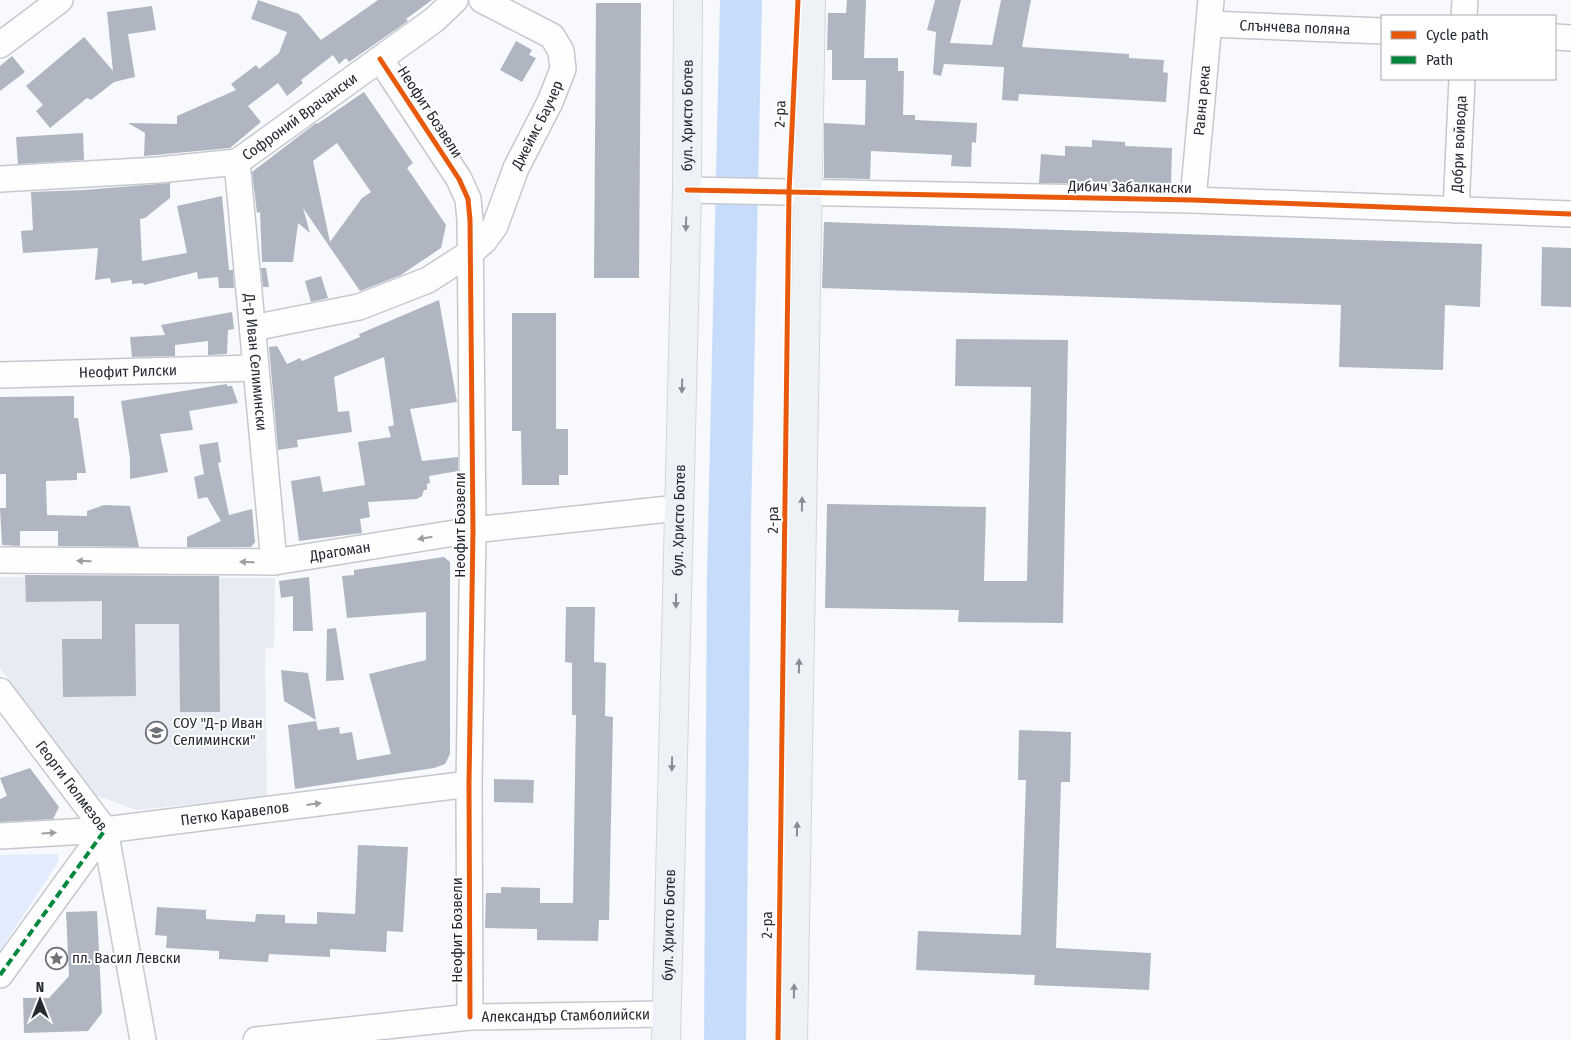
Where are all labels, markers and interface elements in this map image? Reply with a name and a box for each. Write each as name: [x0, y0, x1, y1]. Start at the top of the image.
legend: [1381, 15, 1556, 80]
street label: Слънчева поляна: [1239, 16, 1351, 39]
text: Cycle path: [1426, 26, 1489, 44]
text: Path: [1426, 51, 1453, 69]
street label: бул. Христо Ботев: [678, 59, 697, 171]
street label: Неофит Бозвели: [394, 63, 466, 161]
street label: Равна река: [1190, 65, 1214, 136]
street label: Софроний Врачански: [239, 69, 361, 164]
street label: Джеймс Баучер: [507, 78, 567, 173]
street label: Добри войвода: [1448, 95, 1470, 194]
street label: 2-ра: [771, 100, 789, 128]
street label: Дибич Забалкански: [1067, 177, 1192, 197]
one-way arrow: [682, 216, 690, 232]
street label: Д-р Иван Селимински: [240, 292, 271, 432]
street label: Неофит Рилски: [79, 361, 177, 382]
one-way arrow: [677, 378, 685, 394]
street label: бул. Христо Ботев: [668, 464, 689, 576]
street label: Неофит Бозвели: [451, 472, 469, 578]
one-way arrow: [798, 496, 806, 512]
street label: 2-ра: [764, 506, 782, 534]
one-way arrow: [416, 534, 432, 542]
street label: Драгоман: [307, 538, 372, 565]
one-way arrow: [76, 557, 92, 565]
one-way arrow: [238, 558, 254, 566]
one-way arrow: [672, 593, 680, 609]
one-way arrow: [795, 658, 803, 674]
place label: СОУ "Д-р Иван Селимински": [173, 714, 263, 749]
school or university icon: СОУ "Д-р Иван Селимински": [145, 720, 169, 744]
street label: Георги Гюлмезов: [32, 737, 112, 835]
one-way arrow: [668, 756, 676, 772]
street label: Петко Каравелов: [180, 798, 290, 829]
one-way arrow: [307, 800, 323, 808]
one-way arrow: [793, 821, 801, 837]
one-way arrow: [41, 829, 57, 837]
street label: бул. Христо Ботев: [658, 869, 679, 981]
street label: Неофит Бозвели: [448, 877, 466, 983]
street label: 2-ра: [758, 911, 776, 939]
place icon: пл. Васил Левски: [44, 946, 68, 970]
place label: пл. Васил Левски: [72, 949, 181, 967]
north arrow: [15, 975, 65, 1025]
text: N: [36, 979, 44, 996]
one-way arrow: [790, 983, 798, 999]
street label: Александър Стамболийски: [481, 1005, 650, 1026]

